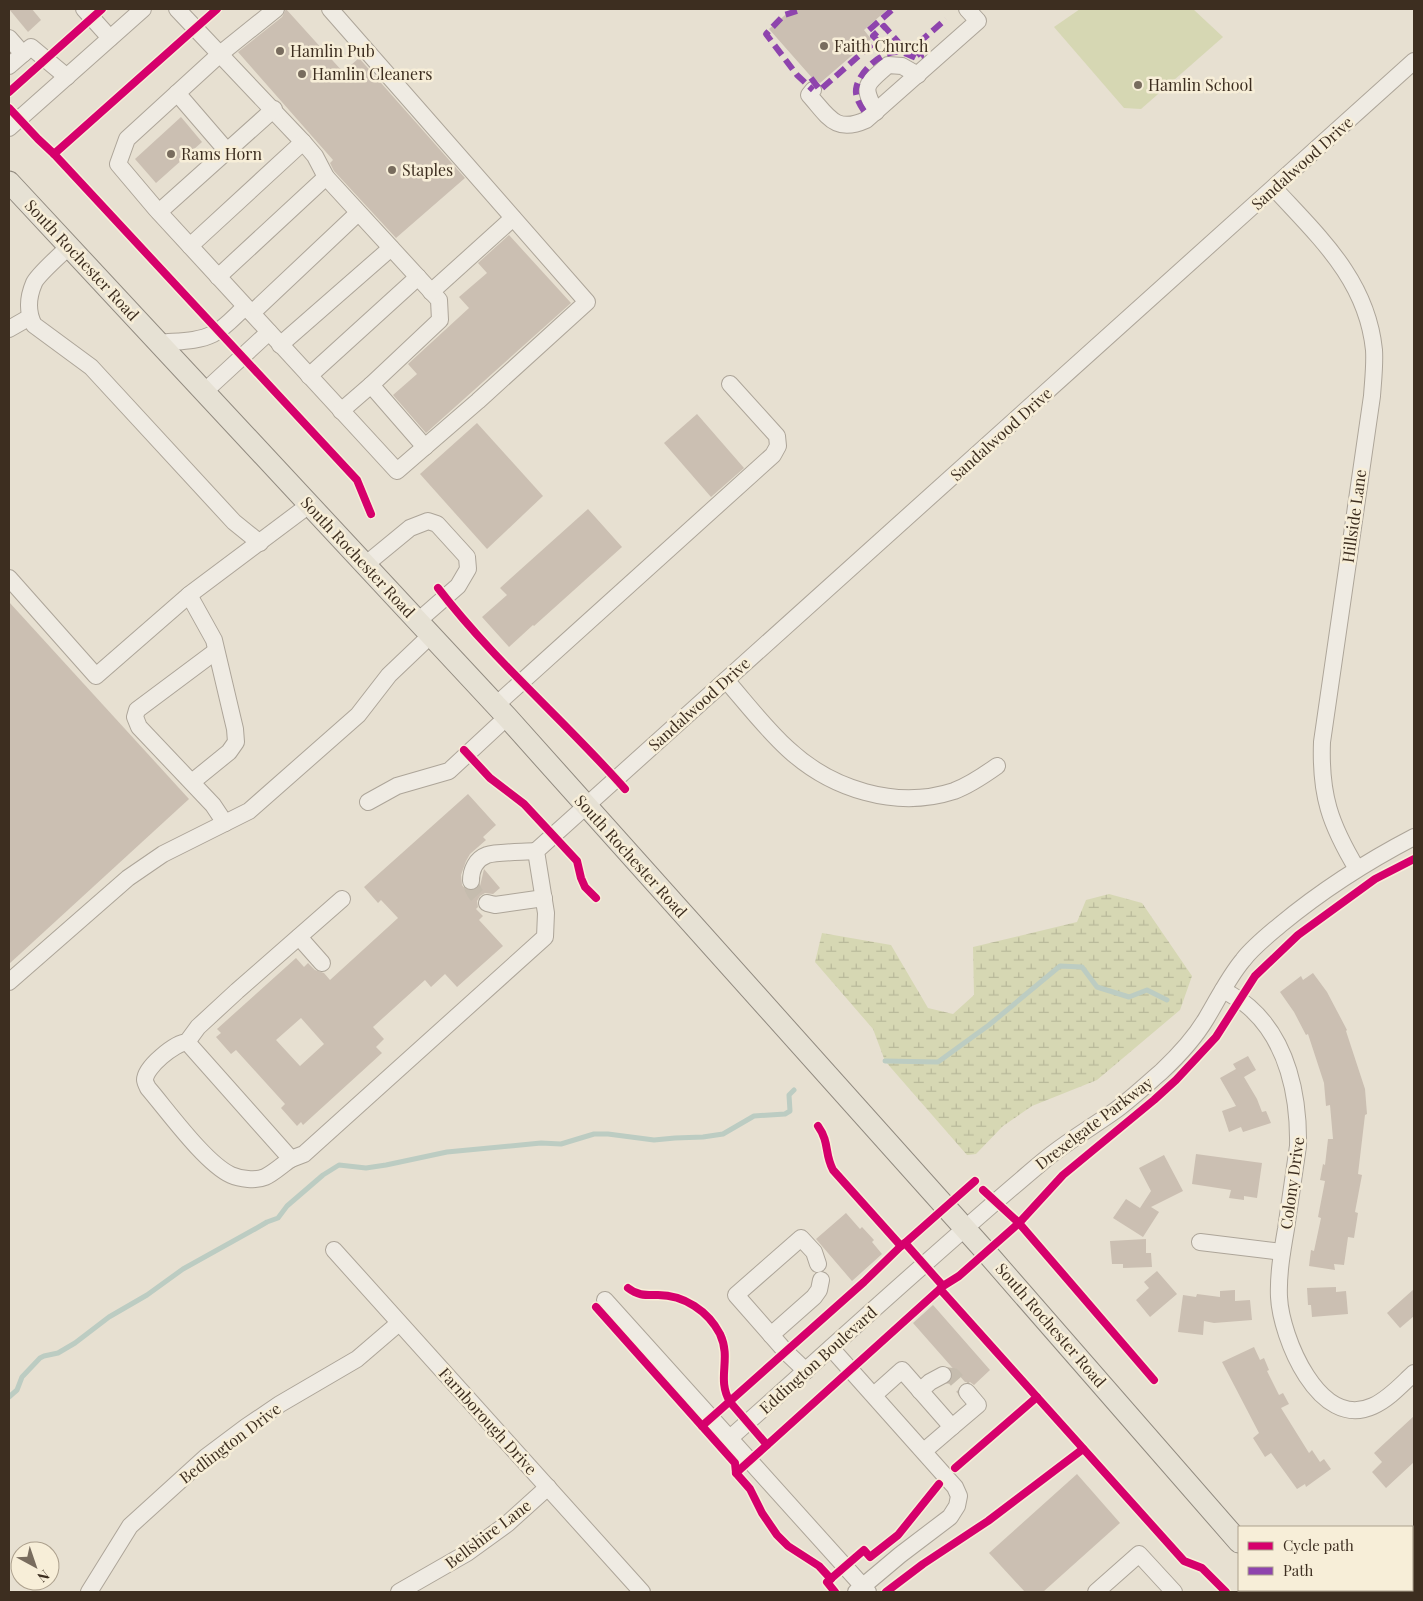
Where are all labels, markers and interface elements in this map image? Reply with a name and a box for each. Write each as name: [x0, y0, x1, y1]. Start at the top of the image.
place label: Faith Church: [834, 35, 929, 56]
place label: Hamlin Pub: [290, 40, 375, 61]
marker: Faith Church: [818, 40, 830, 52]
marker: Hamlin Pub: [274, 45, 286, 57]
place label: Hamlin Cleaners: [312, 63, 432, 84]
marker: Hamlin Cleaners: [296, 68, 308, 80]
place label: Hamlin School: [1148, 74, 1253, 95]
marker: Hamlin School: [1132, 79, 1144, 91]
street label: Sandalwood Drive: [1246, 111, 1357, 214]
place label: Rams Horn: [181, 143, 262, 164]
marker: Rams Horn: [165, 148, 177, 160]
place label: Staples: [402, 159, 453, 180]
marker: Staples: [386, 164, 398, 176]
street label: South Rochester Road: [21, 195, 144, 325]
street label: Sandalwood Drive: [945, 382, 1056, 485]
street label: Hillside Lane: [1337, 468, 1370, 564]
street label: South Rochester Road: [297, 492, 420, 622]
street label: Sandalwood Drive: [643, 652, 754, 755]
street label: South Rochester Road: [571, 790, 692, 921]
street label: Drexelgate Parkway: [1031, 1072, 1157, 1174]
street label: Colony Drive: [1275, 1135, 1308, 1230]
street label: South Rochester Road: [992, 1258, 1111, 1391]
street label: Eddington Boulevard: [754, 1301, 881, 1418]
street label: Farnborough Drive: [435, 1363, 542, 1479]
street label: Bedlington Drive: [175, 1398, 285, 1488]
street label: Bellshire Lane: [440, 1494, 535, 1573]
legend: [1238, 1526, 1413, 1591]
text: Cycle path: [1283, 1535, 1354, 1555]
north arrow: [10, 1541, 60, 1591]
text: Path: [1283, 1560, 1313, 1580]
text: N: [34, 1566, 54, 1587]

